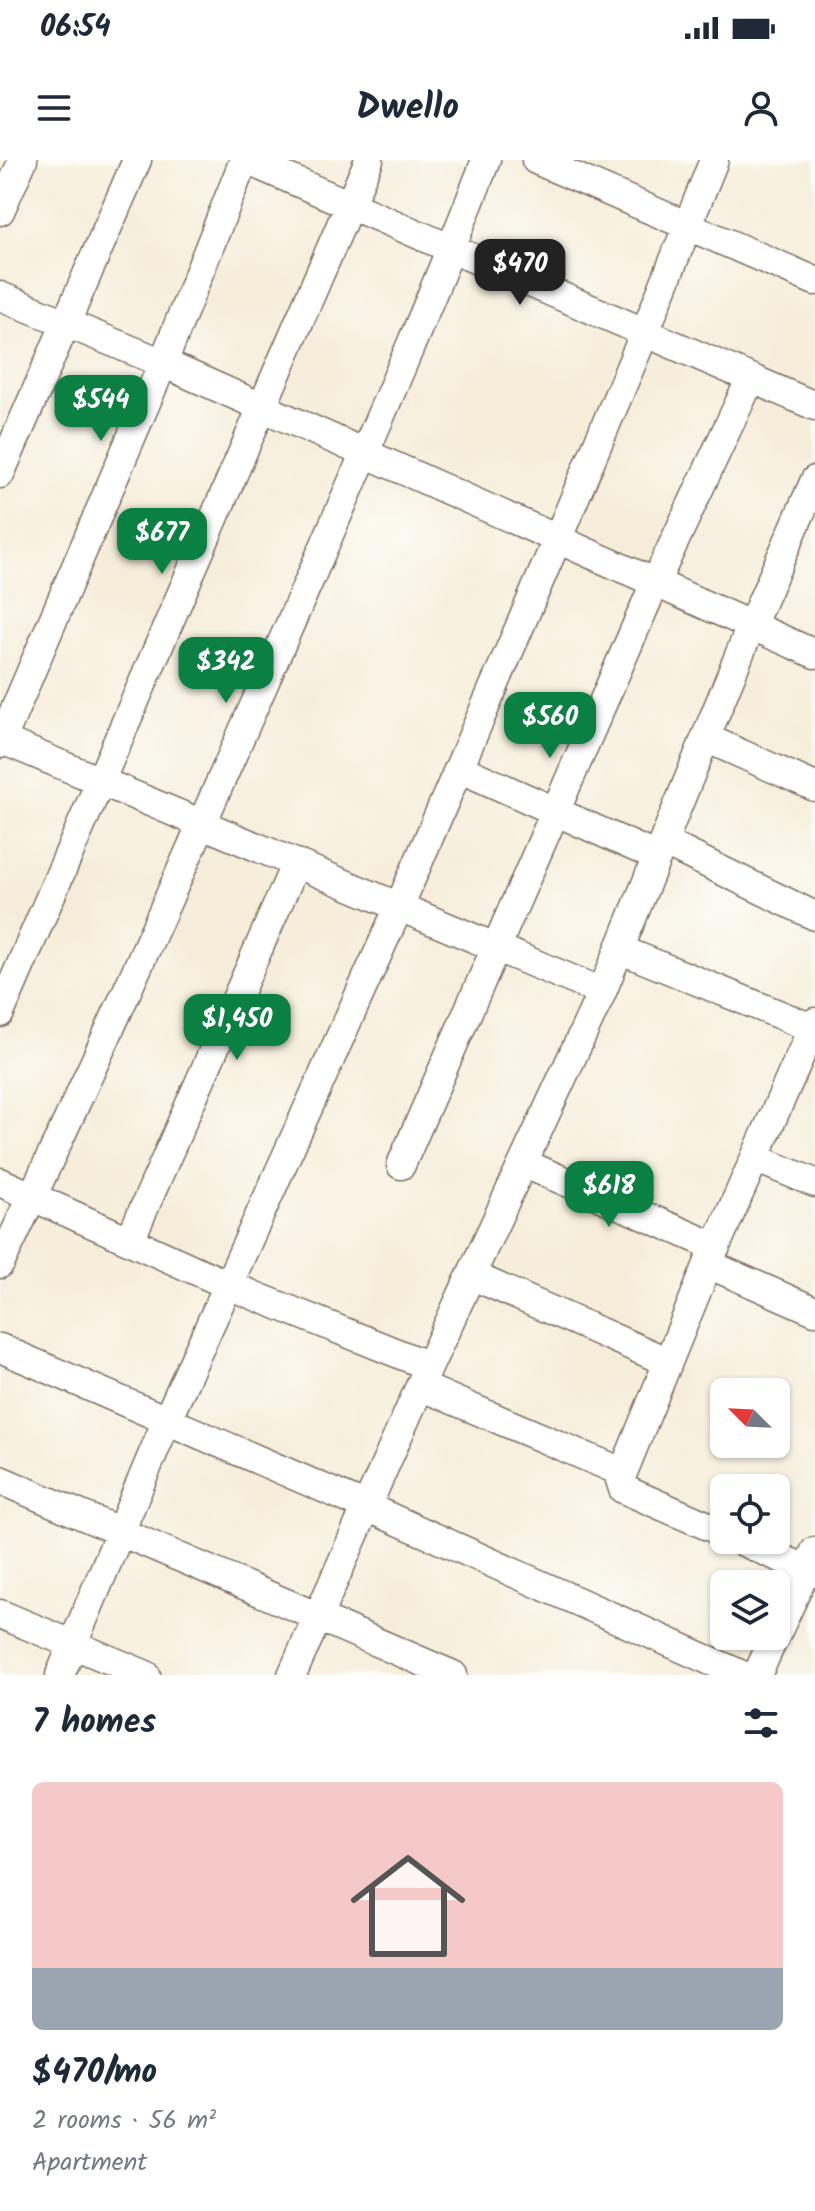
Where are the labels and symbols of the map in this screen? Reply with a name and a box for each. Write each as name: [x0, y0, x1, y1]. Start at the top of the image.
pin: $470: [473, 239, 567, 307]
pin: $544: [54, 375, 148, 443]
pin: $677: [115, 508, 209, 576]
pin: $342: [179, 637, 273, 705]
pin: $560: [503, 692, 597, 760]
pin: $1,450: [172, 994, 302, 1062]
pin: $618: [562, 1161, 656, 1229]
north arrow: [710, 1378, 790, 1458]

